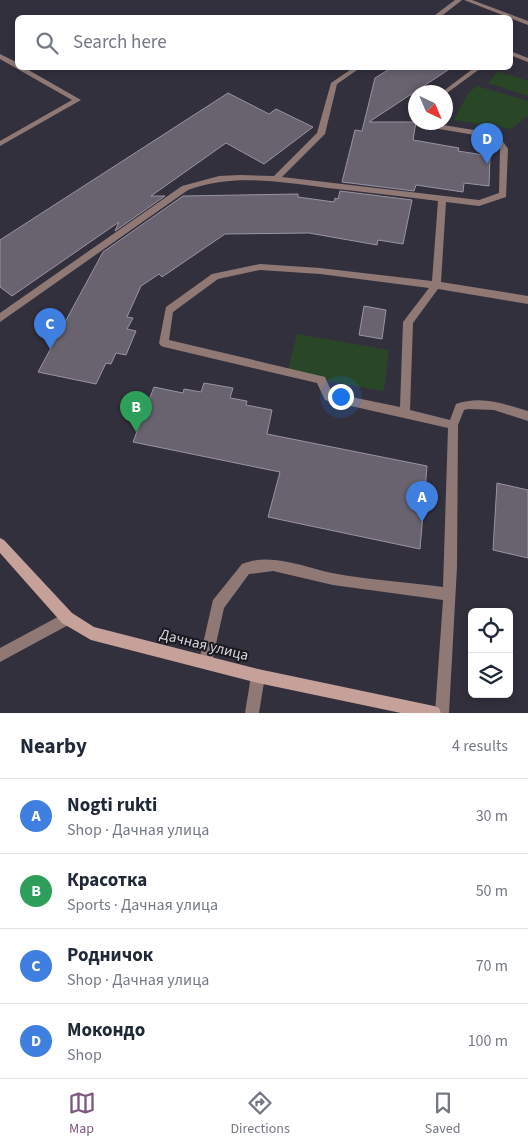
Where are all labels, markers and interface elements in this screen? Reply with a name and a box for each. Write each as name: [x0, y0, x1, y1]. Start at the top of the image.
search box: [15, 15, 513, 70]
icon: search: [33, 29, 61, 57]
text: Search here: [73, 29, 167, 56]
north arrow: [408, 85, 453, 130]
pin: D: [471, 123, 503, 164]
pin: C: [34, 308, 66, 349]
your location: [328, 384, 354, 410]
pin: B: [120, 391, 152, 432]
pin: A: [406, 481, 438, 522]
map controls: [468, 608, 513, 698]
button: locate: [468, 608, 513, 653]
street label: Дачная улица: [157, 624, 251, 666]
button: layers: [468, 653, 513, 698]
text: Nearby: [20, 731, 87, 761]
text: 4 results: [452, 735, 508, 757]
text: Nogti rukti: [67, 792, 157, 819]
text: A: [31, 805, 41, 827]
text: 30 m: [476, 805, 508, 827]
text: Shop · Дачная улица: [67, 819, 209, 841]
text: Красотка: [67, 867, 147, 894]
text: B: [31, 880, 41, 902]
text: 50 m: [476, 880, 508, 902]
text: Sports · Дачная улица: [67, 894, 218, 916]
text: Родничок: [67, 942, 153, 969]
text: C: [31, 955, 41, 977]
text: 70 m: [476, 955, 508, 977]
text: Shop · Дачная улица: [67, 969, 209, 991]
text: Мокондо: [67, 1017, 145, 1044]
text: D: [31, 1030, 41, 1052]
text: 100 m: [468, 1030, 508, 1052]
text: Shop: [67, 1044, 102, 1066]
tab: Map: [68, 1089, 96, 1139]
tab: Directions: [231, 1089, 290, 1139]
tab: Saved: [425, 1089, 460, 1139]

